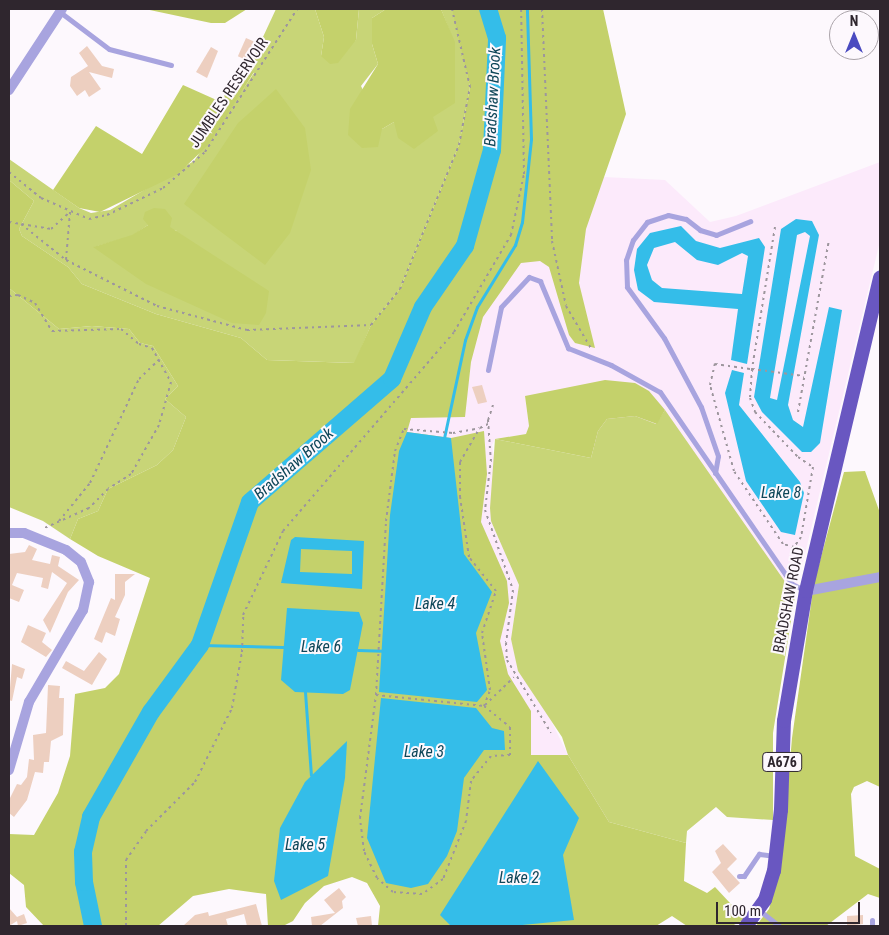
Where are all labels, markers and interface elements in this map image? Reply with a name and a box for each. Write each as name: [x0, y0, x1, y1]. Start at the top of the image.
north arrow: [829, 10, 879, 60]
text: N: [850, 13, 858, 29]
street label: JUMBLES RESERVOIR: [186, 35, 272, 151]
water label: Bradshaw Brook: [481, 47, 505, 147]
water label: Bradshaw Brook: [250, 424, 338, 504]
water label: Lake 8: [761, 483, 801, 503]
street label: BRADSHAW ROAD: [770, 545, 808, 655]
water label: Lake 4: [415, 594, 455, 614]
water label: Lake 6: [301, 637, 341, 657]
water label: Lake 3: [404, 742, 444, 762]
road number: A676: [762, 750, 802, 774]
water label: Lake 5: [285, 835, 325, 855]
water label: Lake 2: [499, 868, 539, 888]
scale bar: [719, 892, 863, 924]
text: 100 m: [724, 902, 761, 920]

